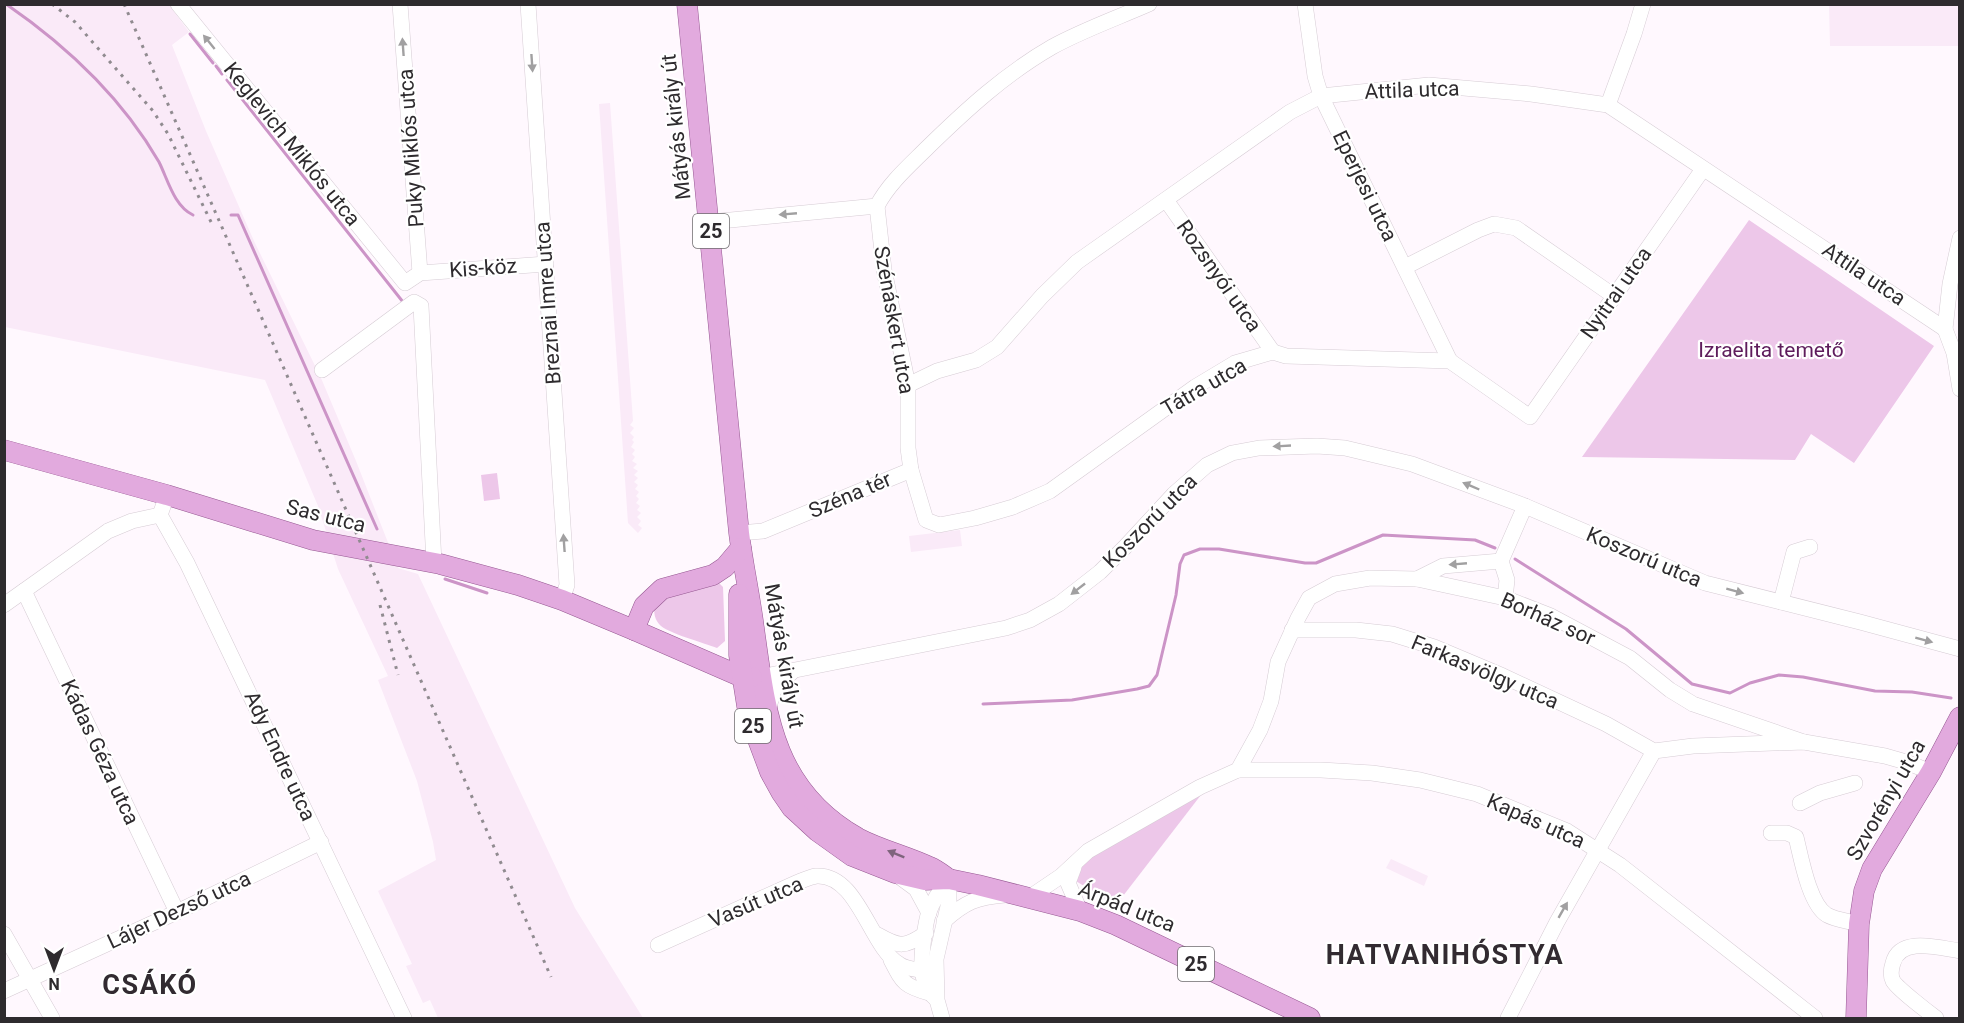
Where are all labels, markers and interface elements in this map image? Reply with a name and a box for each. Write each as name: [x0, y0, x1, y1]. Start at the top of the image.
one-way arrow: [202, 34, 215, 50]
one-way arrow: [398, 38, 408, 57]
one-way arrow: [528, 53, 537, 72]
street label: Mátyás király út: [656, 53, 696, 201]
street label: Keglevich Miklós utca: [219, 58, 365, 230]
street label: Puky Miklós utca: [393, 68, 429, 228]
street label: Attila utca: [1364, 76, 1460, 104]
street label: Eperjesi utca: [1328, 127, 1402, 245]
one-way arrow: [778, 209, 797, 219]
road number: 25: [693, 214, 729, 248]
street label: Rozsnyói utca: [1172, 216, 1266, 336]
street label: Breznai Imre utca: [530, 221, 566, 385]
street label: Attila utca: [1818, 237, 1910, 311]
street label: Nyitrai utca: [1576, 243, 1656, 343]
street label: Szénáskert utca: [869, 244, 919, 396]
street label: Kis-köz: [448, 254, 518, 282]
park label: Izraelita temető: [1698, 338, 1844, 362]
street label: Tátra utca: [1157, 353, 1251, 421]
one-way arrow: [1272, 442, 1291, 451]
street label: Széna tér: [805, 467, 895, 523]
street label: Koszorú utca: [1098, 469, 1202, 573]
one-way arrow: [1461, 481, 1479, 491]
street label: Sas utca: [284, 495, 368, 537]
street label: Koszorú utca: [1583, 522, 1705, 592]
one-way arrow: [559, 533, 569, 552]
one-way arrow: [1448, 560, 1467, 569]
street label: Mátyás király út: [759, 582, 809, 730]
one-way arrow: [1070, 583, 1085, 595]
one-way arrow: [1726, 587, 1744, 596]
street label: Borház sor: [1497, 588, 1599, 650]
street label: Farkasvölgy utca: [1408, 630, 1562, 714]
one-way arrow: [1915, 635, 1933, 645]
street label: Kádas Géza utca: [56, 676, 144, 828]
street label: Ady Endre utca: [239, 687, 321, 825]
road number: 25: [735, 709, 771, 743]
street label: Szvorényi utca: [1842, 735, 1930, 865]
street label: Kapás utca: [1483, 789, 1589, 853]
one-way arrow: [887, 849, 905, 859]
street label: Lájer Dezső utca: [103, 866, 255, 954]
street label: Vasút utca: [705, 871, 807, 933]
street label: Árpád utca: [1075, 877, 1179, 937]
one-way arrow: [1558, 902, 1568, 919]
district label: HATVANIHÓSTYA: [1326, 938, 1564, 971]
north arrow: [24, 939, 84, 999]
road number: 25: [1178, 947, 1214, 981]
district label: CSÁKÓ: [102, 968, 198, 1001]
text: N: [48, 974, 60, 993]

